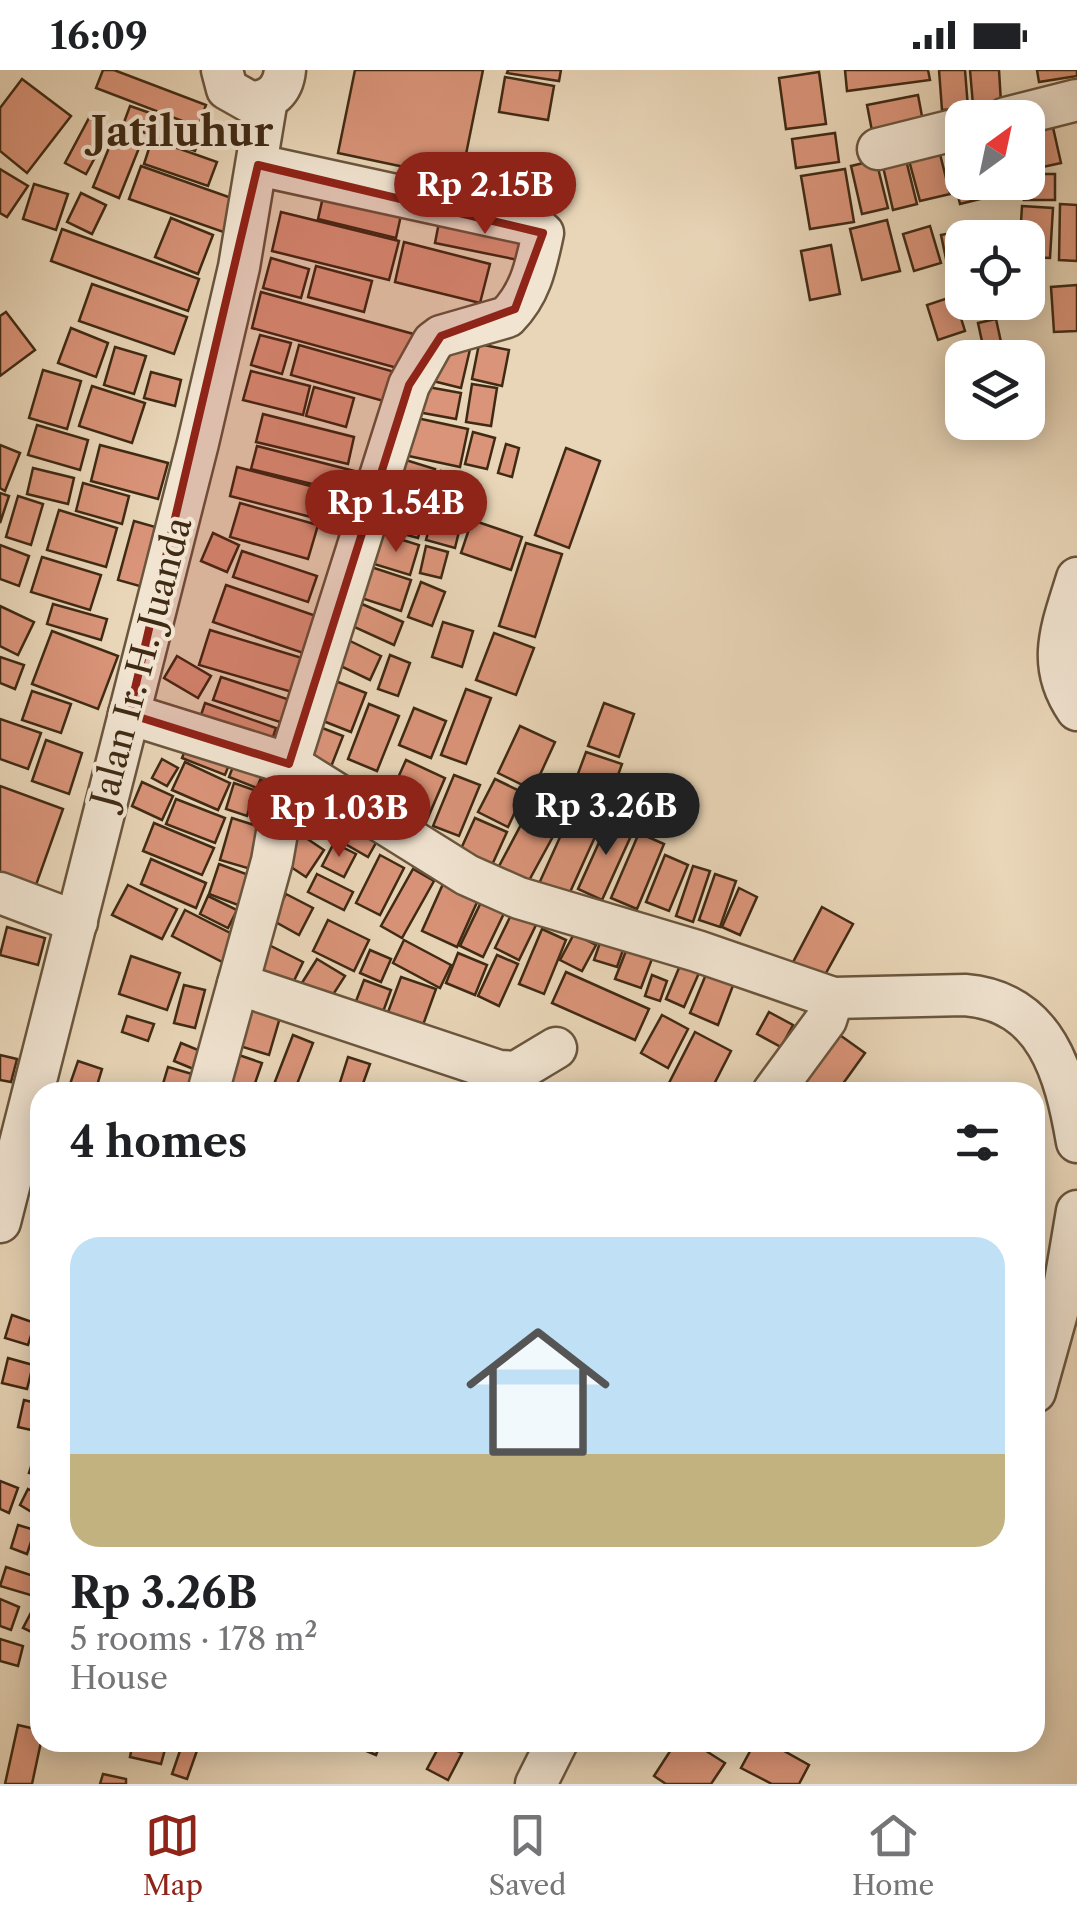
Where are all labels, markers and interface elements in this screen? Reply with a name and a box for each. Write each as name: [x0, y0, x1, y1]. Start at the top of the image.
text: 16:09: [50, 12, 148, 59]
north arrow: [945, 100, 1045, 200]
map controls: [945, 100, 1045, 440]
district label: Jatiluhur: [84, 107, 274, 156]
pin: Rp 2.15B: [382, 152, 588, 237]
text: Rp 2.15B: [416, 165, 554, 204]
button: locate: [945, 220, 1045, 320]
button: layers: [945, 340, 1045, 440]
pin: Rp 1.54B: [293, 470, 499, 555]
text: Rp 1.54B: [327, 483, 465, 522]
street label: Jalan Ir. H. Juanda: [80, 512, 201, 817]
pin: Rp 3.26B: [503, 773, 709, 858]
pin: Rp 1.03B: [236, 775, 442, 860]
text: Rp 3.26B: [535, 786, 677, 825]
text: Rp 1.03B: [269, 788, 409, 827]
icon: filters: [950, 1115, 1005, 1170]
text: 4 homes: [70, 1116, 247, 1168]
icon: home: [448, 1302, 628, 1482]
text: Rp 3.26B: [70, 1567, 258, 1619]
text: 5 rooms · 178 m²: [70, 1619, 318, 1658]
text: House: [70, 1658, 168, 1697]
tab: Map: [143, 1808, 203, 1902]
tab: Saved: [489, 1808, 566, 1902]
tab: Home: [852, 1808, 934, 1902]

